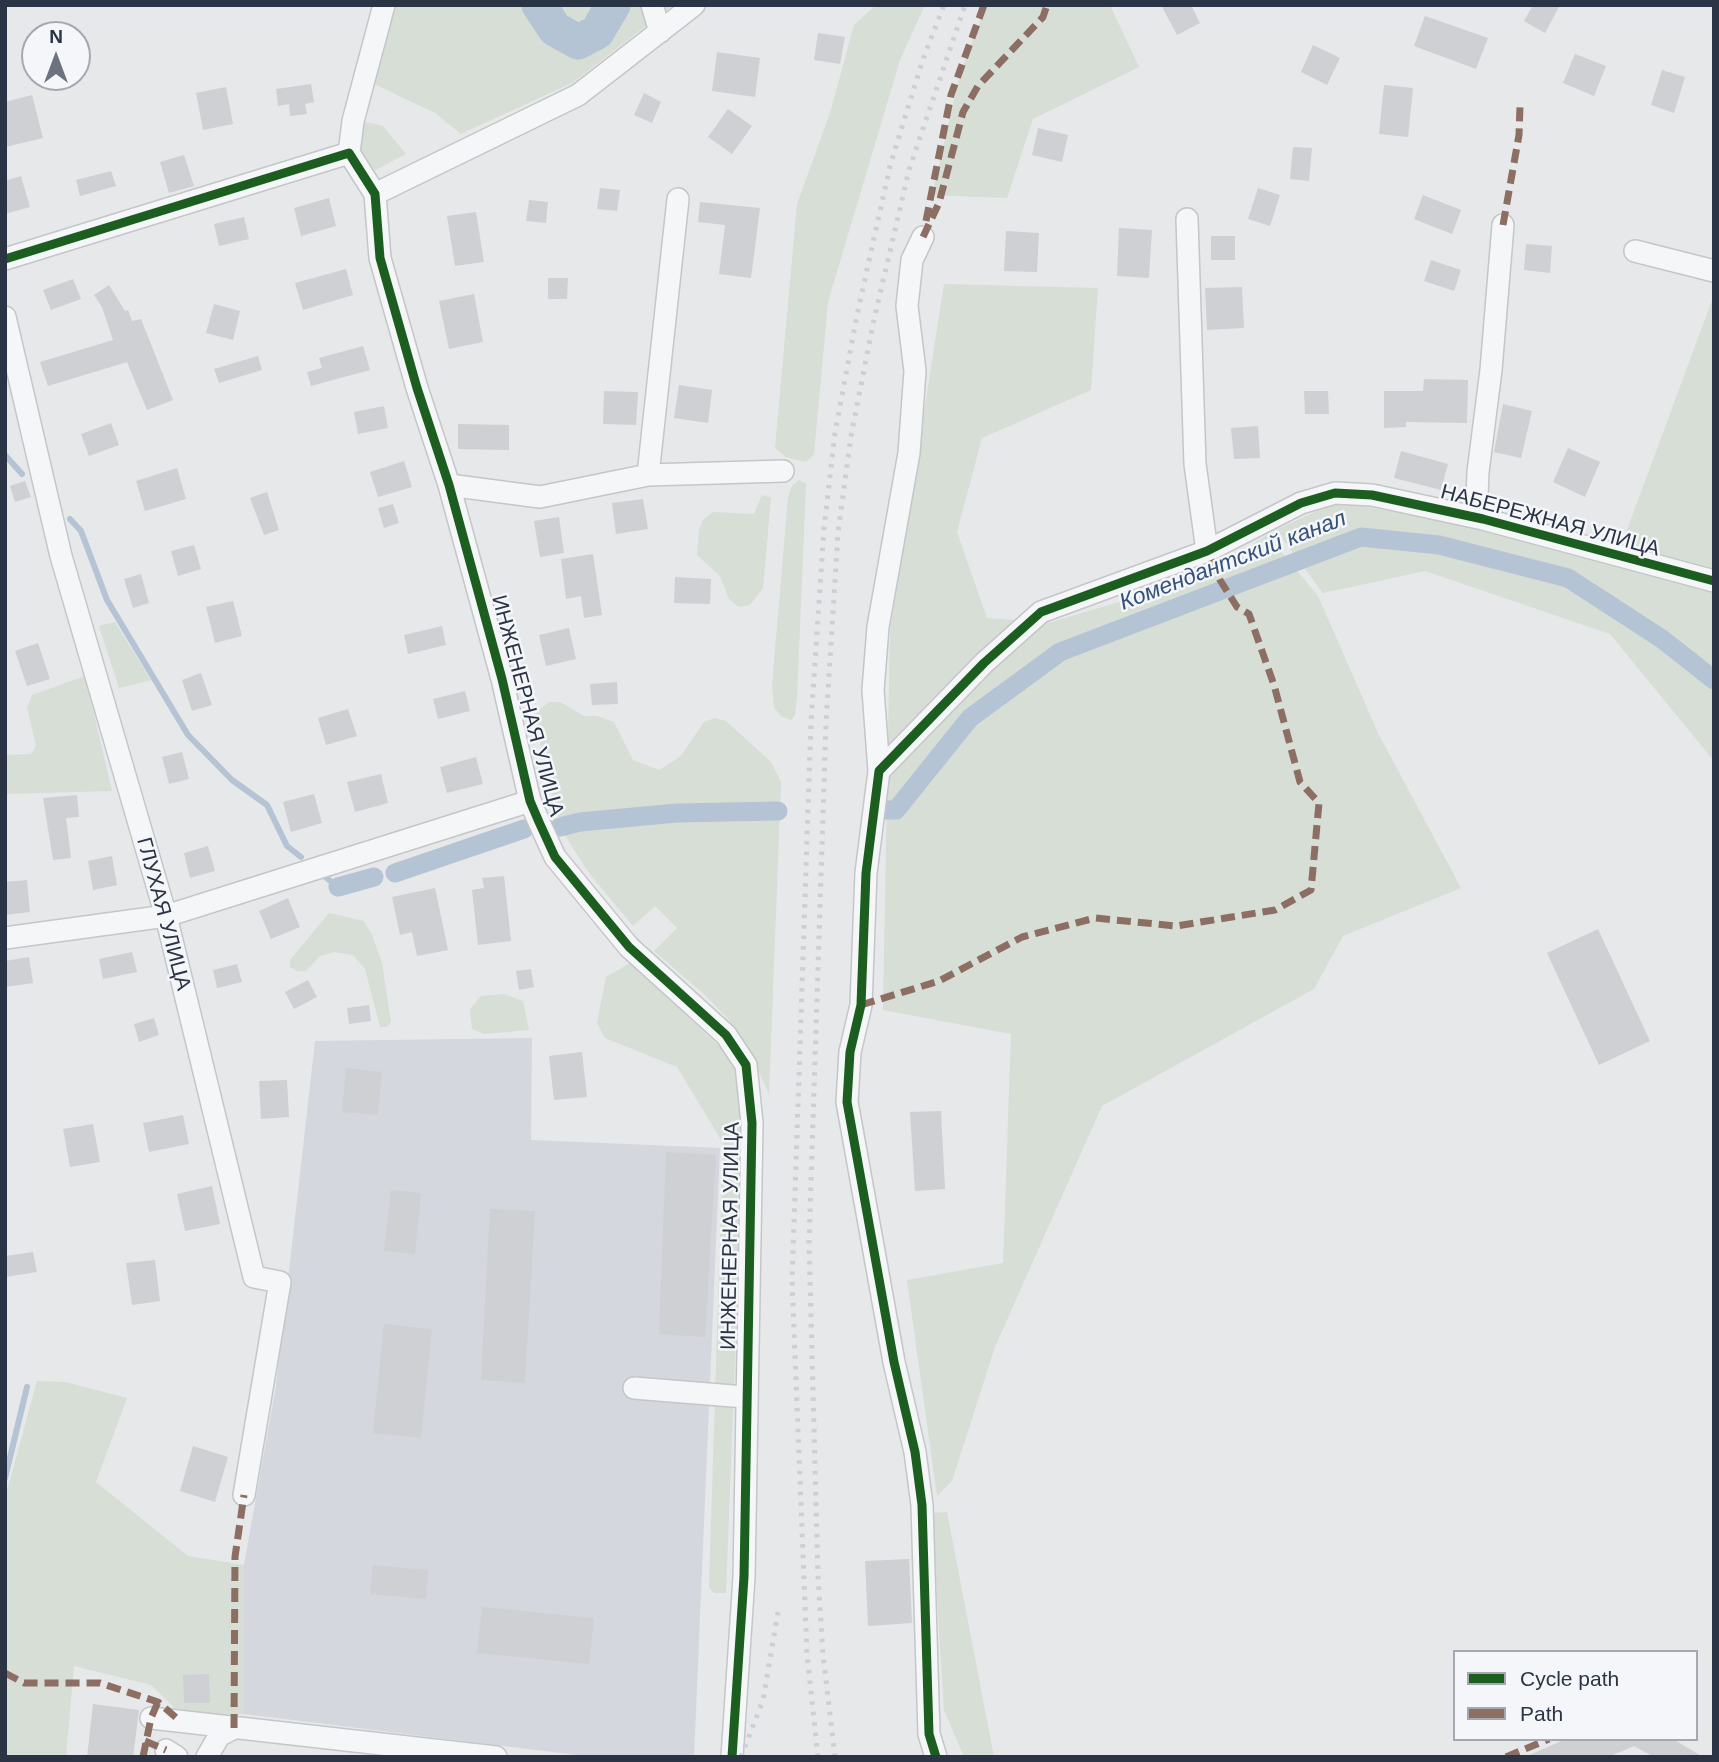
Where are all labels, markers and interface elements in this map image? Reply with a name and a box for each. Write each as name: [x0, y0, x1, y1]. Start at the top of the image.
north arrow: [21, 21, 91, 91]
text: N: [49, 26, 63, 47]
street label: НАБЕРЕЖНАЯ УЛИЦА: [1438, 480, 1662, 562]
water label: Комендантский канал: [1116, 505, 1350, 617]
street label: ИНЖЕНЕРНАЯ УЛИЦА: [485, 593, 569, 819]
street label: ГЛУХАЯ УЛИЦА: [130, 835, 196, 993]
street label: ИНЖЕНЕРНАЯ УЛИЦА: [716, 1122, 746, 1350]
legend: [1453, 1650, 1698, 1741]
text: Cycle path: [1520, 1667, 1619, 1690]
text: Path: [1520, 1702, 1563, 1725]

